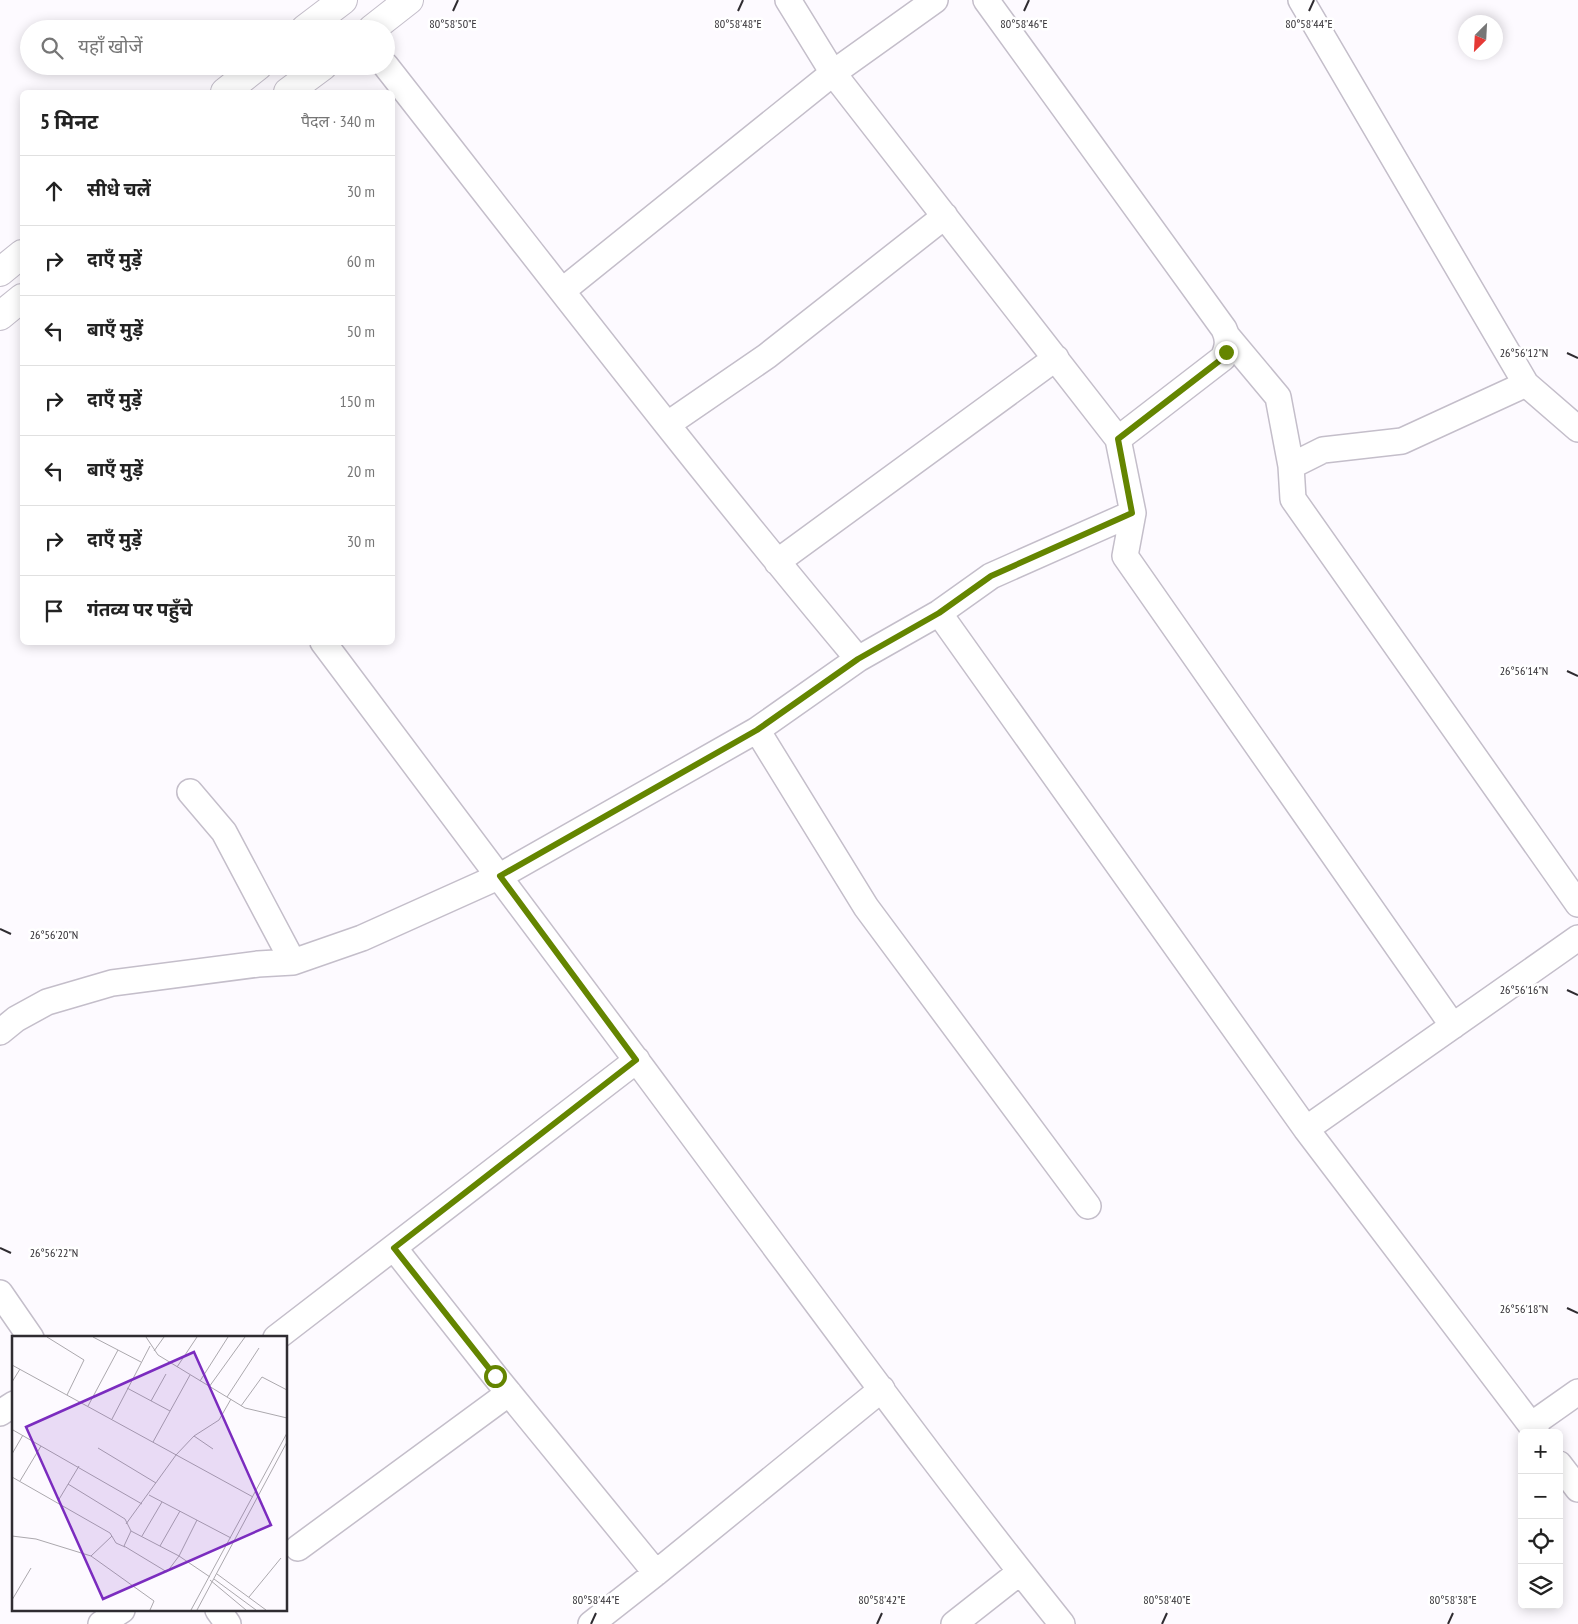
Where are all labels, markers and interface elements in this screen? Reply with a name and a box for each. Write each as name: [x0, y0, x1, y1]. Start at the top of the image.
north arrow: [1458, 15, 1503, 60]
text: 80°58'50"E: [429, 16, 477, 31]
text: 80°58'48"E: [714, 16, 762, 31]
text: 80°58'46"E: [1000, 16, 1048, 31]
text: 80°58'44"E: [1285, 16, 1333, 31]
search box: [20, 20, 395, 75]
icon: search: [38, 34, 66, 62]
text: यहाँ खोजें: [78, 34, 143, 58]
text: 5 मिनट: [40, 108, 98, 135]
text: पैदल · 340 m: [301, 111, 375, 131]
icon: ahead: [40, 177, 68, 205]
text: सीधे चलें: [87, 177, 151, 201]
text: 30 m: [347, 181, 375, 201]
icon: right: [40, 247, 68, 275]
text: दाएँ मुड़ें: [87, 247, 142, 271]
text: 60 m: [347, 251, 375, 271]
icon: left: [40, 317, 68, 345]
text: बाएँ मुड़ें: [87, 317, 143, 341]
text: 50 m: [347, 321, 375, 341]
route end: [1215, 341, 1238, 364]
text: 26°56'12"N: [1500, 345, 1548, 360]
icon: right: [40, 387, 68, 415]
text: दाएँ मुड़ें: [87, 387, 142, 411]
text: 150 m: [340, 391, 375, 411]
icon: left: [40, 457, 68, 485]
text: बाएँ मुड़ें: [87, 457, 143, 481]
text: 20 m: [347, 461, 375, 481]
icon: right: [40, 527, 68, 555]
text: दाएँ मुड़ें: [87, 527, 142, 551]
text: 30 m: [347, 531, 375, 551]
icon: arrive: [40, 597, 68, 625]
text: गंतव्य पर पहुँचे: [87, 597, 192, 621]
text: 26°56'14"N: [1500, 663, 1548, 678]
text: 26°56'20"N: [30, 927, 78, 942]
text: 26°56'16"N: [1500, 982, 1548, 997]
text: 26°56'22"N: [30, 1245, 78, 1260]
text: 26°56'18"N: [1500, 1301, 1548, 1316]
inset map: [12, 1336, 288, 1612]
route start: [484, 1365, 507, 1388]
map controls: [1518, 1429, 1563, 1609]
button: +: [1518, 1429, 1563, 1474]
button: −: [1518, 1474, 1563, 1519]
button: locate: [1518, 1519, 1563, 1564]
button: layers: [1518, 1564, 1563, 1609]
text: 80°58'44"E: [572, 1592, 620, 1607]
text: 80°58'42"E: [858, 1592, 906, 1607]
text: 80°58'40"E: [1143, 1592, 1191, 1607]
text: 80°58'38"E: [1429, 1592, 1477, 1607]

